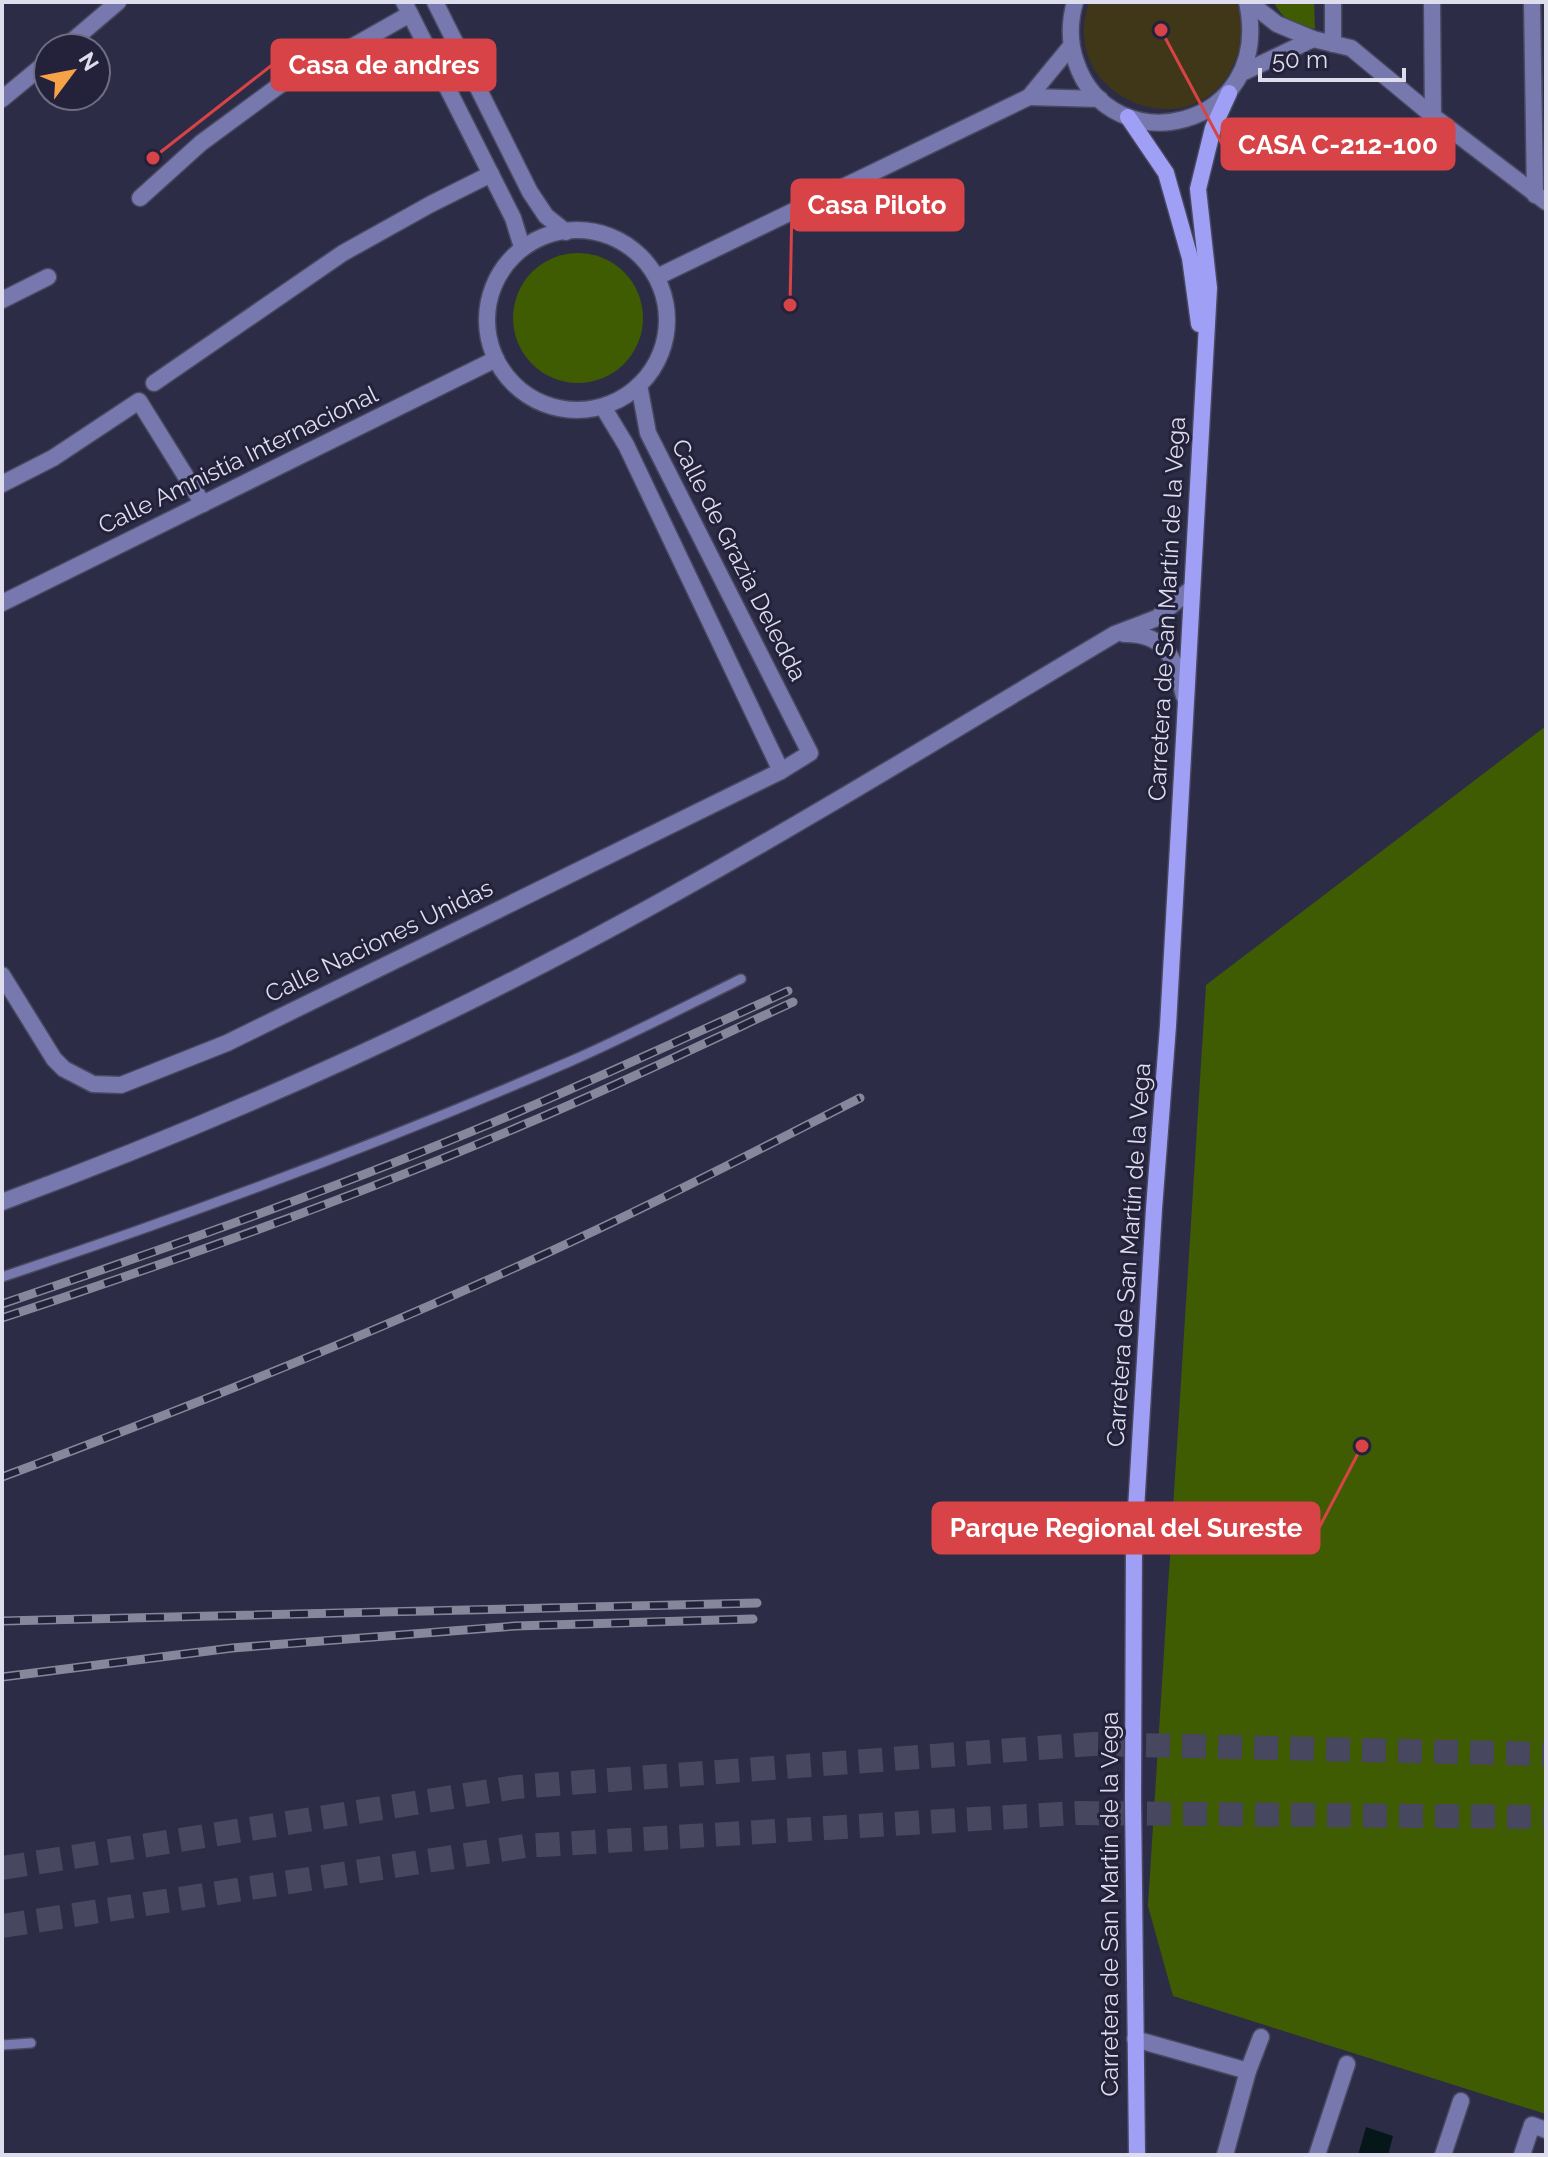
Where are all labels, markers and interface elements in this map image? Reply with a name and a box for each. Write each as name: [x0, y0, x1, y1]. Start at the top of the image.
north arrow: [32, 32, 112, 112]
scale bar: [1260, 32, 1404, 82]
callout: Casa de andres: [272, 40, 495, 90]
text: 50 m: [1272, 45, 1328, 74]
text: N: [73, 47, 104, 75]
text: Casa de andres: [288, 50, 480, 80]
callout: CASA C-212-100: [1222, 119, 1454, 169]
text: CASA C-212-100: [1238, 130, 1438, 160]
callout: Casa Piloto: [792, 180, 963, 230]
text: Casa Piloto: [808, 190, 946, 220]
street label: Calle Amnistía Internacional: [93, 379, 383, 540]
street label: Carretera de San Martín de la Vega: [1142, 416, 1191, 802]
street label: Calle de Grazia Deledda: [666, 434, 813, 686]
street label: Calle Naciones Unidas: [260, 873, 497, 1008]
street label: Carretera de San Martín de la Vega: [1101, 1062, 1156, 1448]
callout: Parque Regional del Sureste: [933, 1503, 1319, 1553]
text: Parque Regional del Sureste: [950, 1513, 1303, 1543]
street label: Carretera de San Martín de la Vega: [1095, 1712, 1124, 2096]

